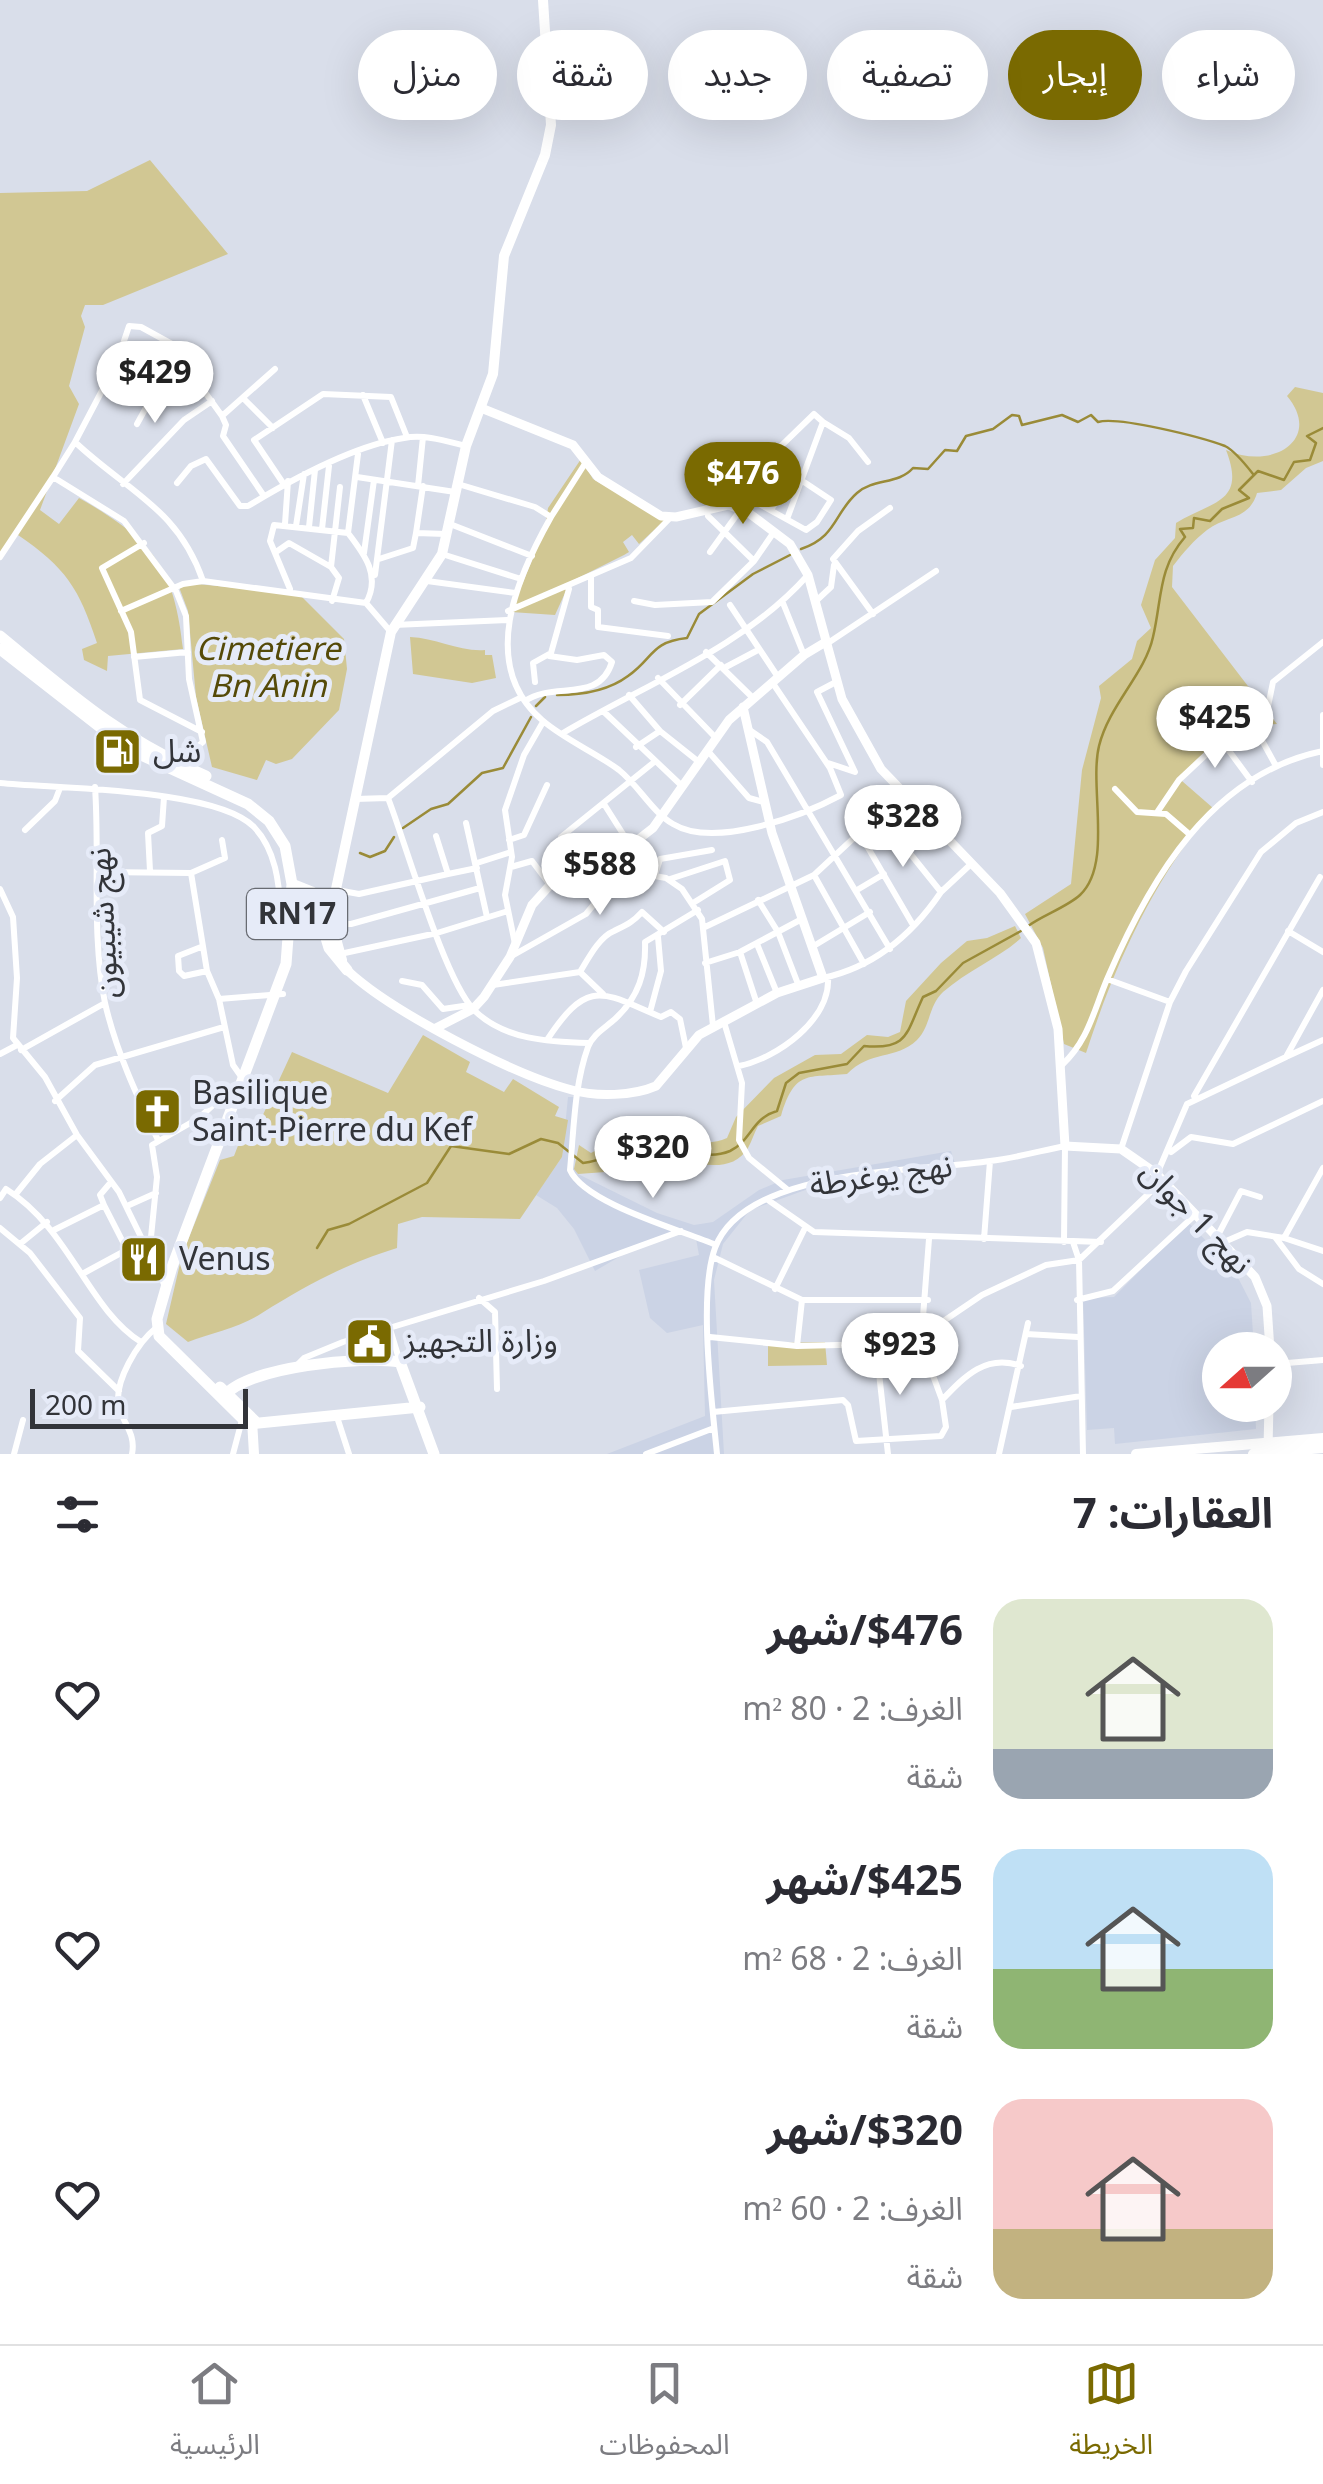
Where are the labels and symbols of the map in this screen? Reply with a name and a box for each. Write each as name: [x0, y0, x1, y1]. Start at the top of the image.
pin: $429: [96, 341, 214, 426]
pin: $476: [684, 442, 802, 527]
park label: Cimetiere Bn Anin: [196, 616, 342, 721]
pin: $425: [1156, 686, 1274, 771]
place label: شل: [153, 718, 201, 786]
fuel station icon: شل: [92, 726, 144, 778]
pin: $328: [844, 785, 962, 870]
pin: $588: [541, 833, 659, 918]
street label: نهج شيبيون: [66, 846, 142, 1000]
road number: RN17: [247, 889, 347, 939]
place label: Basilique Saint-Pierre du Kef: [192, 1060, 474, 1165]
church icon: Basilique Saint-Pierre du Kef: [131, 1086, 183, 1138]
pin: $320: [594, 1116, 712, 1201]
street label: نهج يوغرطة: [805, 1132, 957, 1220]
street label: نهج 1 جوان: [1122, 1143, 1270, 1293]
place label: Venus: [179, 1226, 271, 1294]
restaurant icon: Venus: [118, 1234, 170, 1286]
place label: وزارة التجهيز: [403, 1308, 558, 1376]
pin: $923: [841, 1313, 959, 1398]
public building icon: وزارة التجهيز: [343, 1316, 395, 1368]
north arrow: [1202, 1332, 1292, 1422]
scale bar: [30, 1384, 248, 1428]

